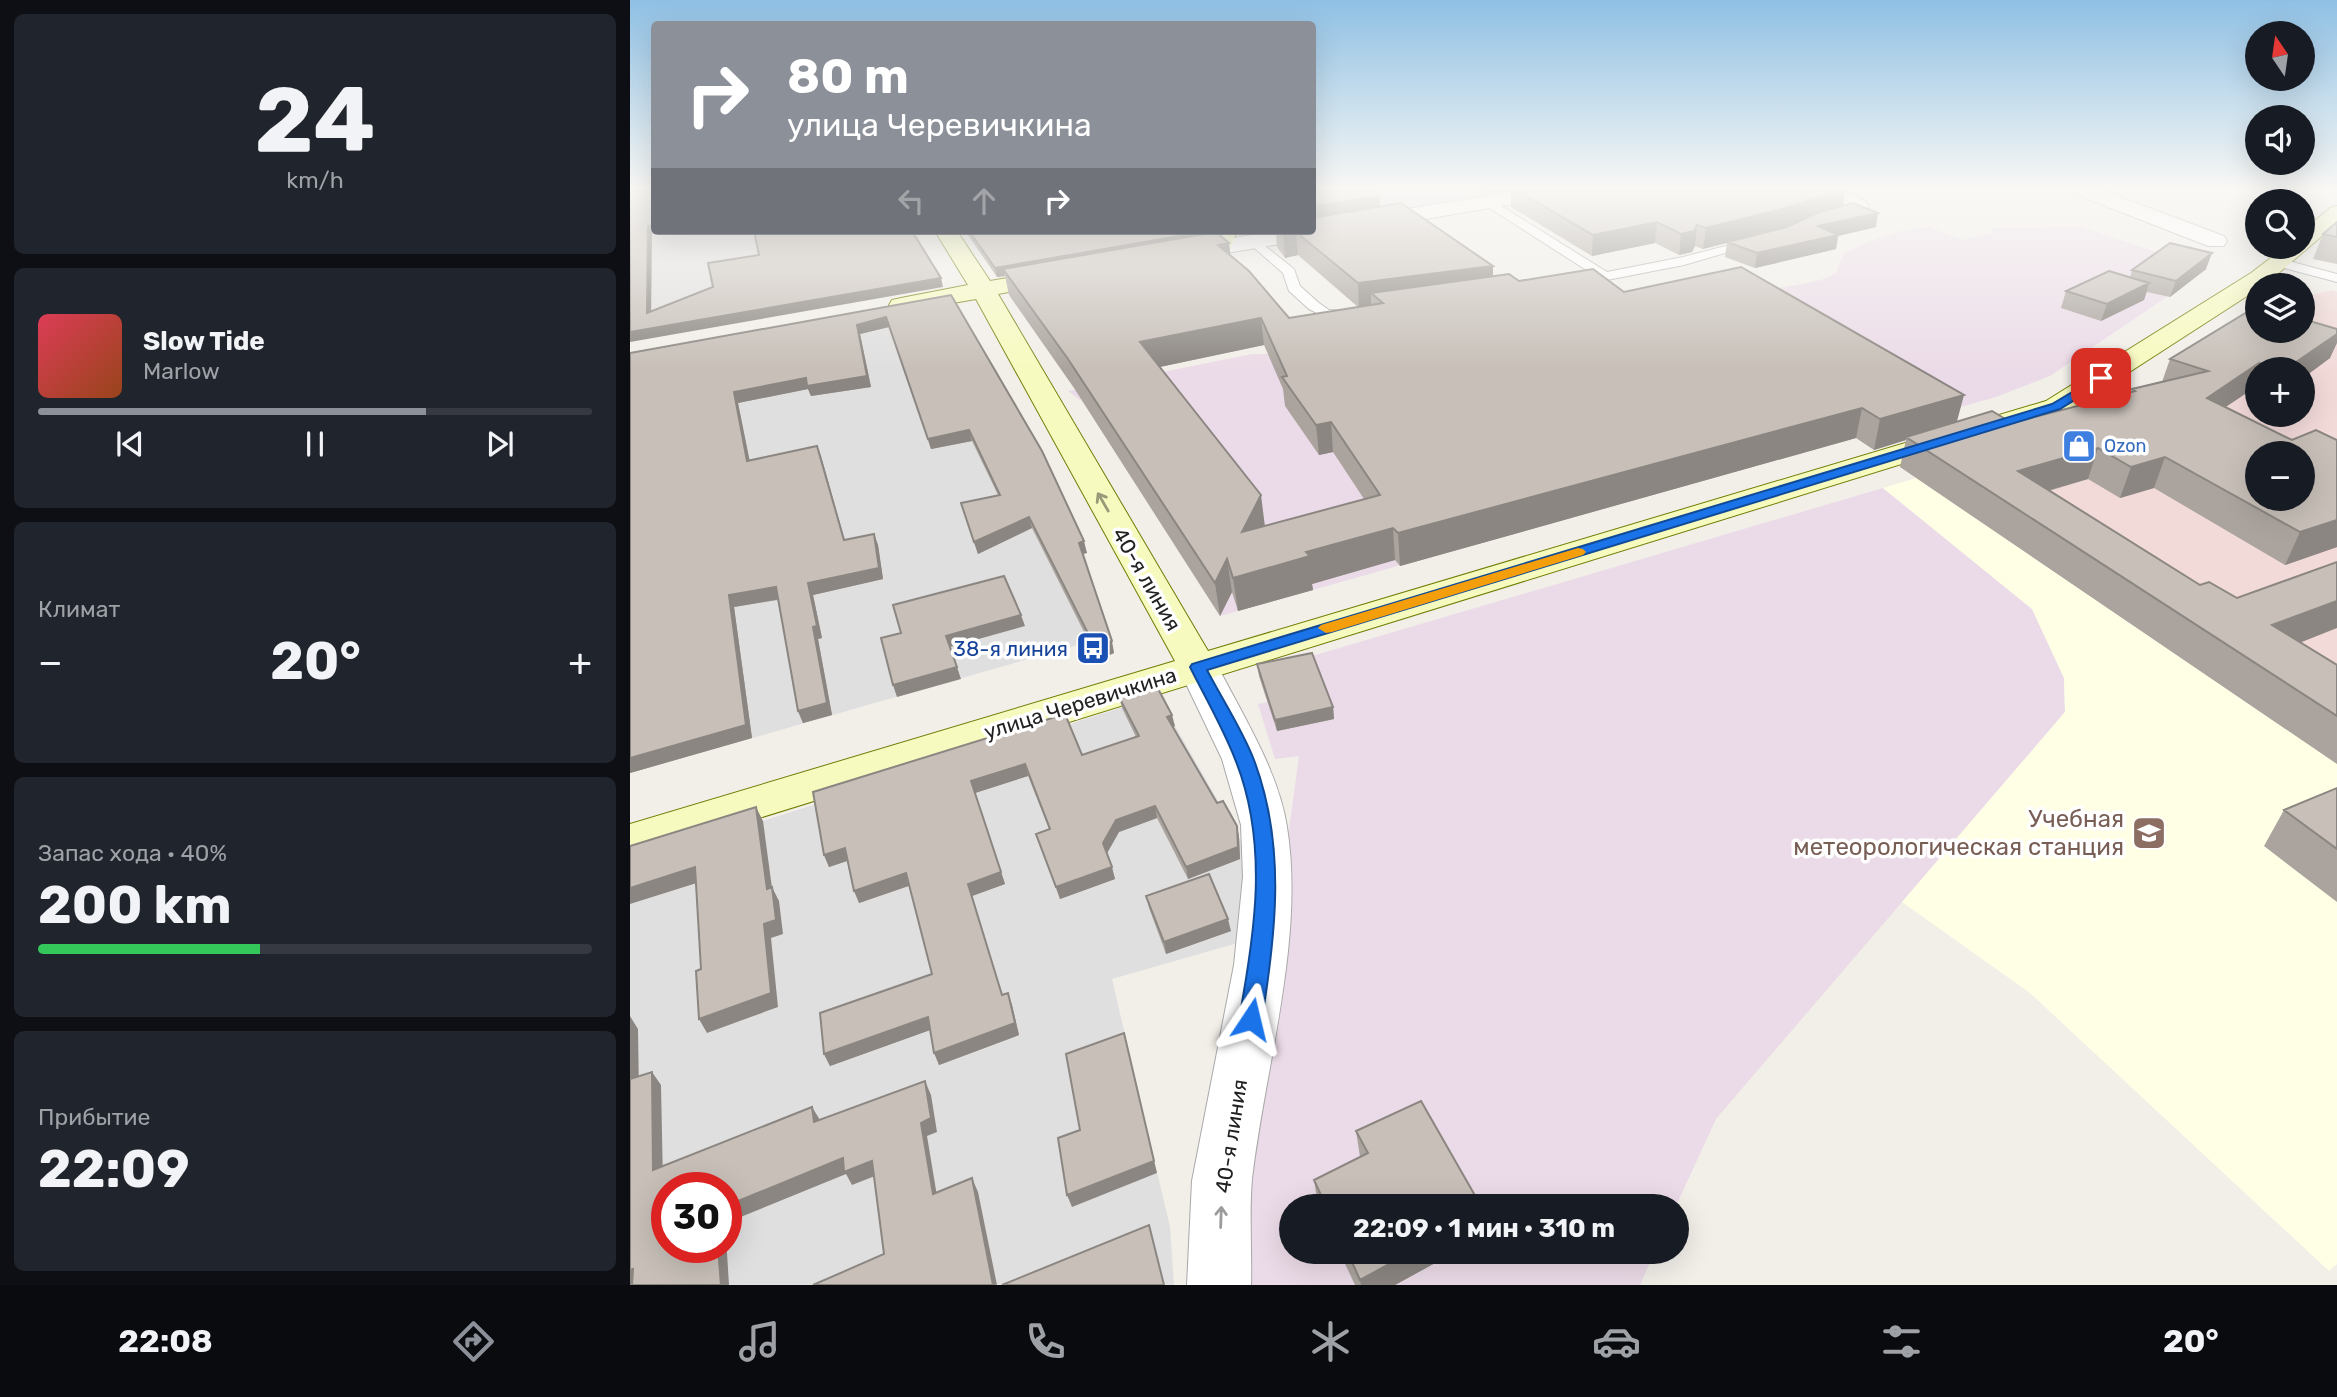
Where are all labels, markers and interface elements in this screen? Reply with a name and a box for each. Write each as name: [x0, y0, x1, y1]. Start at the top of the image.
north arrow: [2245, 21, 2315, 91]
map controls: [2245, 21, 2315, 511]
text: 80 m: [787, 47, 909, 105]
icon: right: [672, 49, 763, 140]
text: 24: [255, 66, 375, 174]
button: sound: [2245, 105, 2315, 175]
text: улица Черевичкина: [787, 106, 1092, 144]
text: km/h: [286, 166, 344, 194]
icon: left: [892, 182, 930, 220]
icon: ahead: [965, 182, 1003, 220]
icon: right: [1038, 182, 1076, 220]
button: search: [2245, 189, 2315, 259]
button: layers: [2245, 273, 2315, 343]
text: Slow Tide: [143, 326, 265, 357]
pin: [2071, 348, 2131, 408]
text: Marlow: [143, 357, 220, 385]
button: +: [2245, 357, 2315, 427]
icon: arrive: [2082, 359, 2120, 397]
icon: previous: [111, 425, 149, 463]
icon: pause: [296, 425, 334, 463]
icon: next: [481, 425, 519, 463]
shop icon: Ozon: [2060, 427, 2098, 465]
place label: Ozon: [2104, 435, 2146, 457]
button: −: [2245, 441, 2315, 511]
one-way arrow: [1096, 492, 1110, 512]
street label: 40-я линия: [1107, 523, 1187, 635]
text: Климат: [38, 595, 120, 623]
bus stop icon: 38-я линия: [1074, 629, 1112, 667]
text: 20°: [270, 630, 361, 692]
place label: 38-я линия: [953, 636, 1068, 661]
text: −: [38, 639, 63, 685]
text: +: [568, 639, 592, 685]
street label: улица Черевичкина: [981, 662, 1179, 744]
place label: Учебная метеорологическая станция: [1793, 805, 2124, 861]
school or university icon: Учебная метеорологическая станция: [2130, 814, 2168, 852]
text: Запас хода · 40%: [38, 839, 227, 867]
text: 200 km: [38, 874, 232, 936]
position arrow: [1214, 982, 1288, 1056]
street label: 40-я линия: [1210, 1077, 1252, 1195]
text: Прибытие: [38, 1103, 150, 1131]
text: 22:09: [38, 1138, 189, 1200]
speed limit sign: 30: [651, 1172, 742, 1263]
one-way arrow: [1214, 1206, 1227, 1229]
text: 22:09 · 1 мин · 310 m: [1353, 1213, 1615, 1244]
icon: directions: [449, 1317, 498, 1366]
icon: music: [735, 1317, 784, 1366]
icon: phone: [1021, 1317, 1070, 1366]
icon: climate: [1306, 1317, 1355, 1366]
icon: car: [1592, 1317, 1641, 1366]
icon: filters: [1877, 1317, 1926, 1366]
text: 22:08: [118, 1322, 213, 1360]
text: 20°: [2163, 1322, 2219, 1360]

